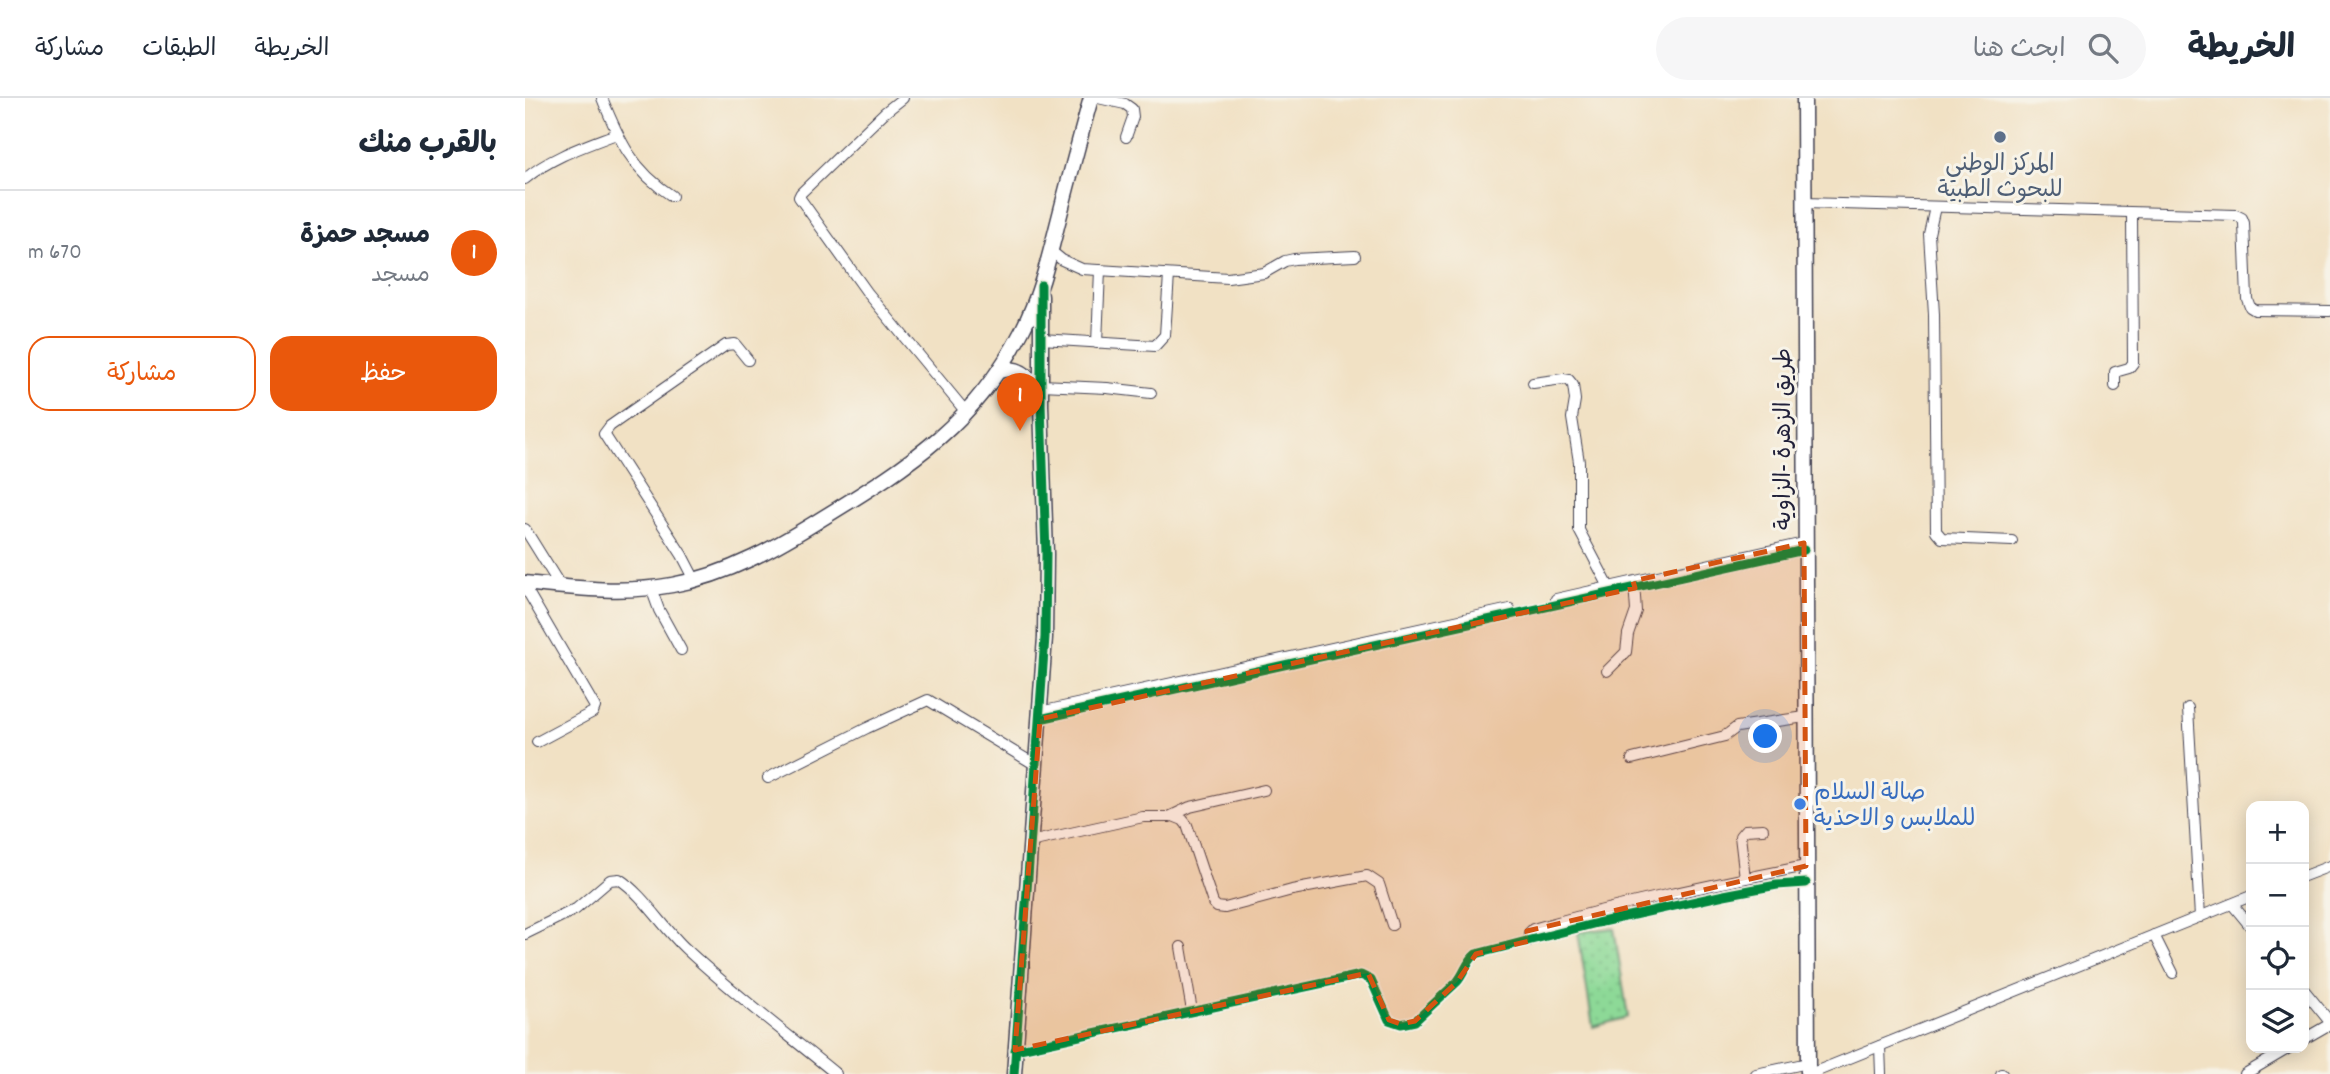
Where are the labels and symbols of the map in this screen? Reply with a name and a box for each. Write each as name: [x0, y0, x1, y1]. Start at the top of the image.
marker: المركز الوطني للبحوث الطبية: [1992, 129, 2008, 145]
place label: المركز الوطني للبحوث الطبية: [1937, 149, 2063, 208]
street label: طريق الزهرة -الزاوية: [1769, 348, 1802, 530]
pin: 1: [997, 373, 1043, 431]
your location: [1748, 719, 1782, 753]
place label: صالة السلام للملابس و الاحذية: [1814, 778, 1975, 837]
marker: صالة السلام للملابس و الاحذية: [1792, 796, 1808, 812]

